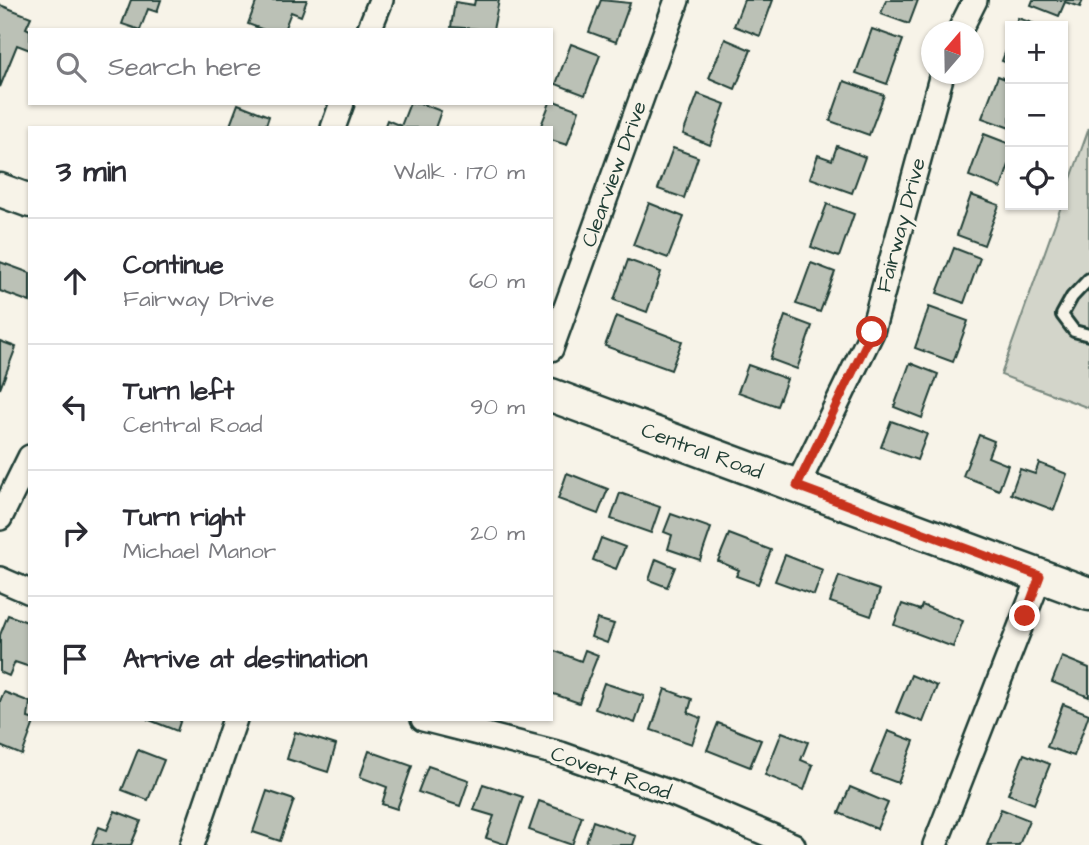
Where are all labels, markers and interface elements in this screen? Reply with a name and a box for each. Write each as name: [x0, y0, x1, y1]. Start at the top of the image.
north arrow: [921, 21, 984, 84]
map controls: [1005, 21, 1068, 210]
button: +: [1005, 21, 1068, 84]
search box: [28, 28, 553, 105]
icon: search: [52, 48, 90, 86]
text: Search here: [108, 49, 261, 85]
button: −: [1005, 84, 1068, 147]
street label: Clearview Drive: [574, 97, 654, 251]
button: locate: [1005, 147, 1068, 210]
text: 3 min: [56, 151, 126, 193]
street label: Fairway Drive: [869, 154, 935, 296]
text: Walk · 170 m: [394, 156, 525, 188]
text: Continue: [123, 247, 224, 283]
icon: ahead: [56, 262, 94, 300]
text: 60 m: [469, 265, 525, 297]
text: Fairway Drive: [123, 283, 274, 315]
route start: [856, 316, 887, 347]
text: Turn left: [123, 373, 234, 409]
icon: left: [56, 388, 94, 426]
text: 90 m: [470, 391, 525, 423]
text: Central Road: [123, 409, 263, 441]
street label: Central Road: [637, 416, 767, 486]
text: Turn right: [123, 499, 245, 535]
icon: right: [56, 514, 94, 552]
text: 20 m: [470, 517, 525, 549]
text: Michael Manor: [123, 535, 276, 567]
route end: [1009, 600, 1040, 631]
icon: arrive: [56, 640, 94, 678]
text: Arrive at destination: [123, 641, 368, 677]
street label: Covert Road: [547, 739, 675, 807]

